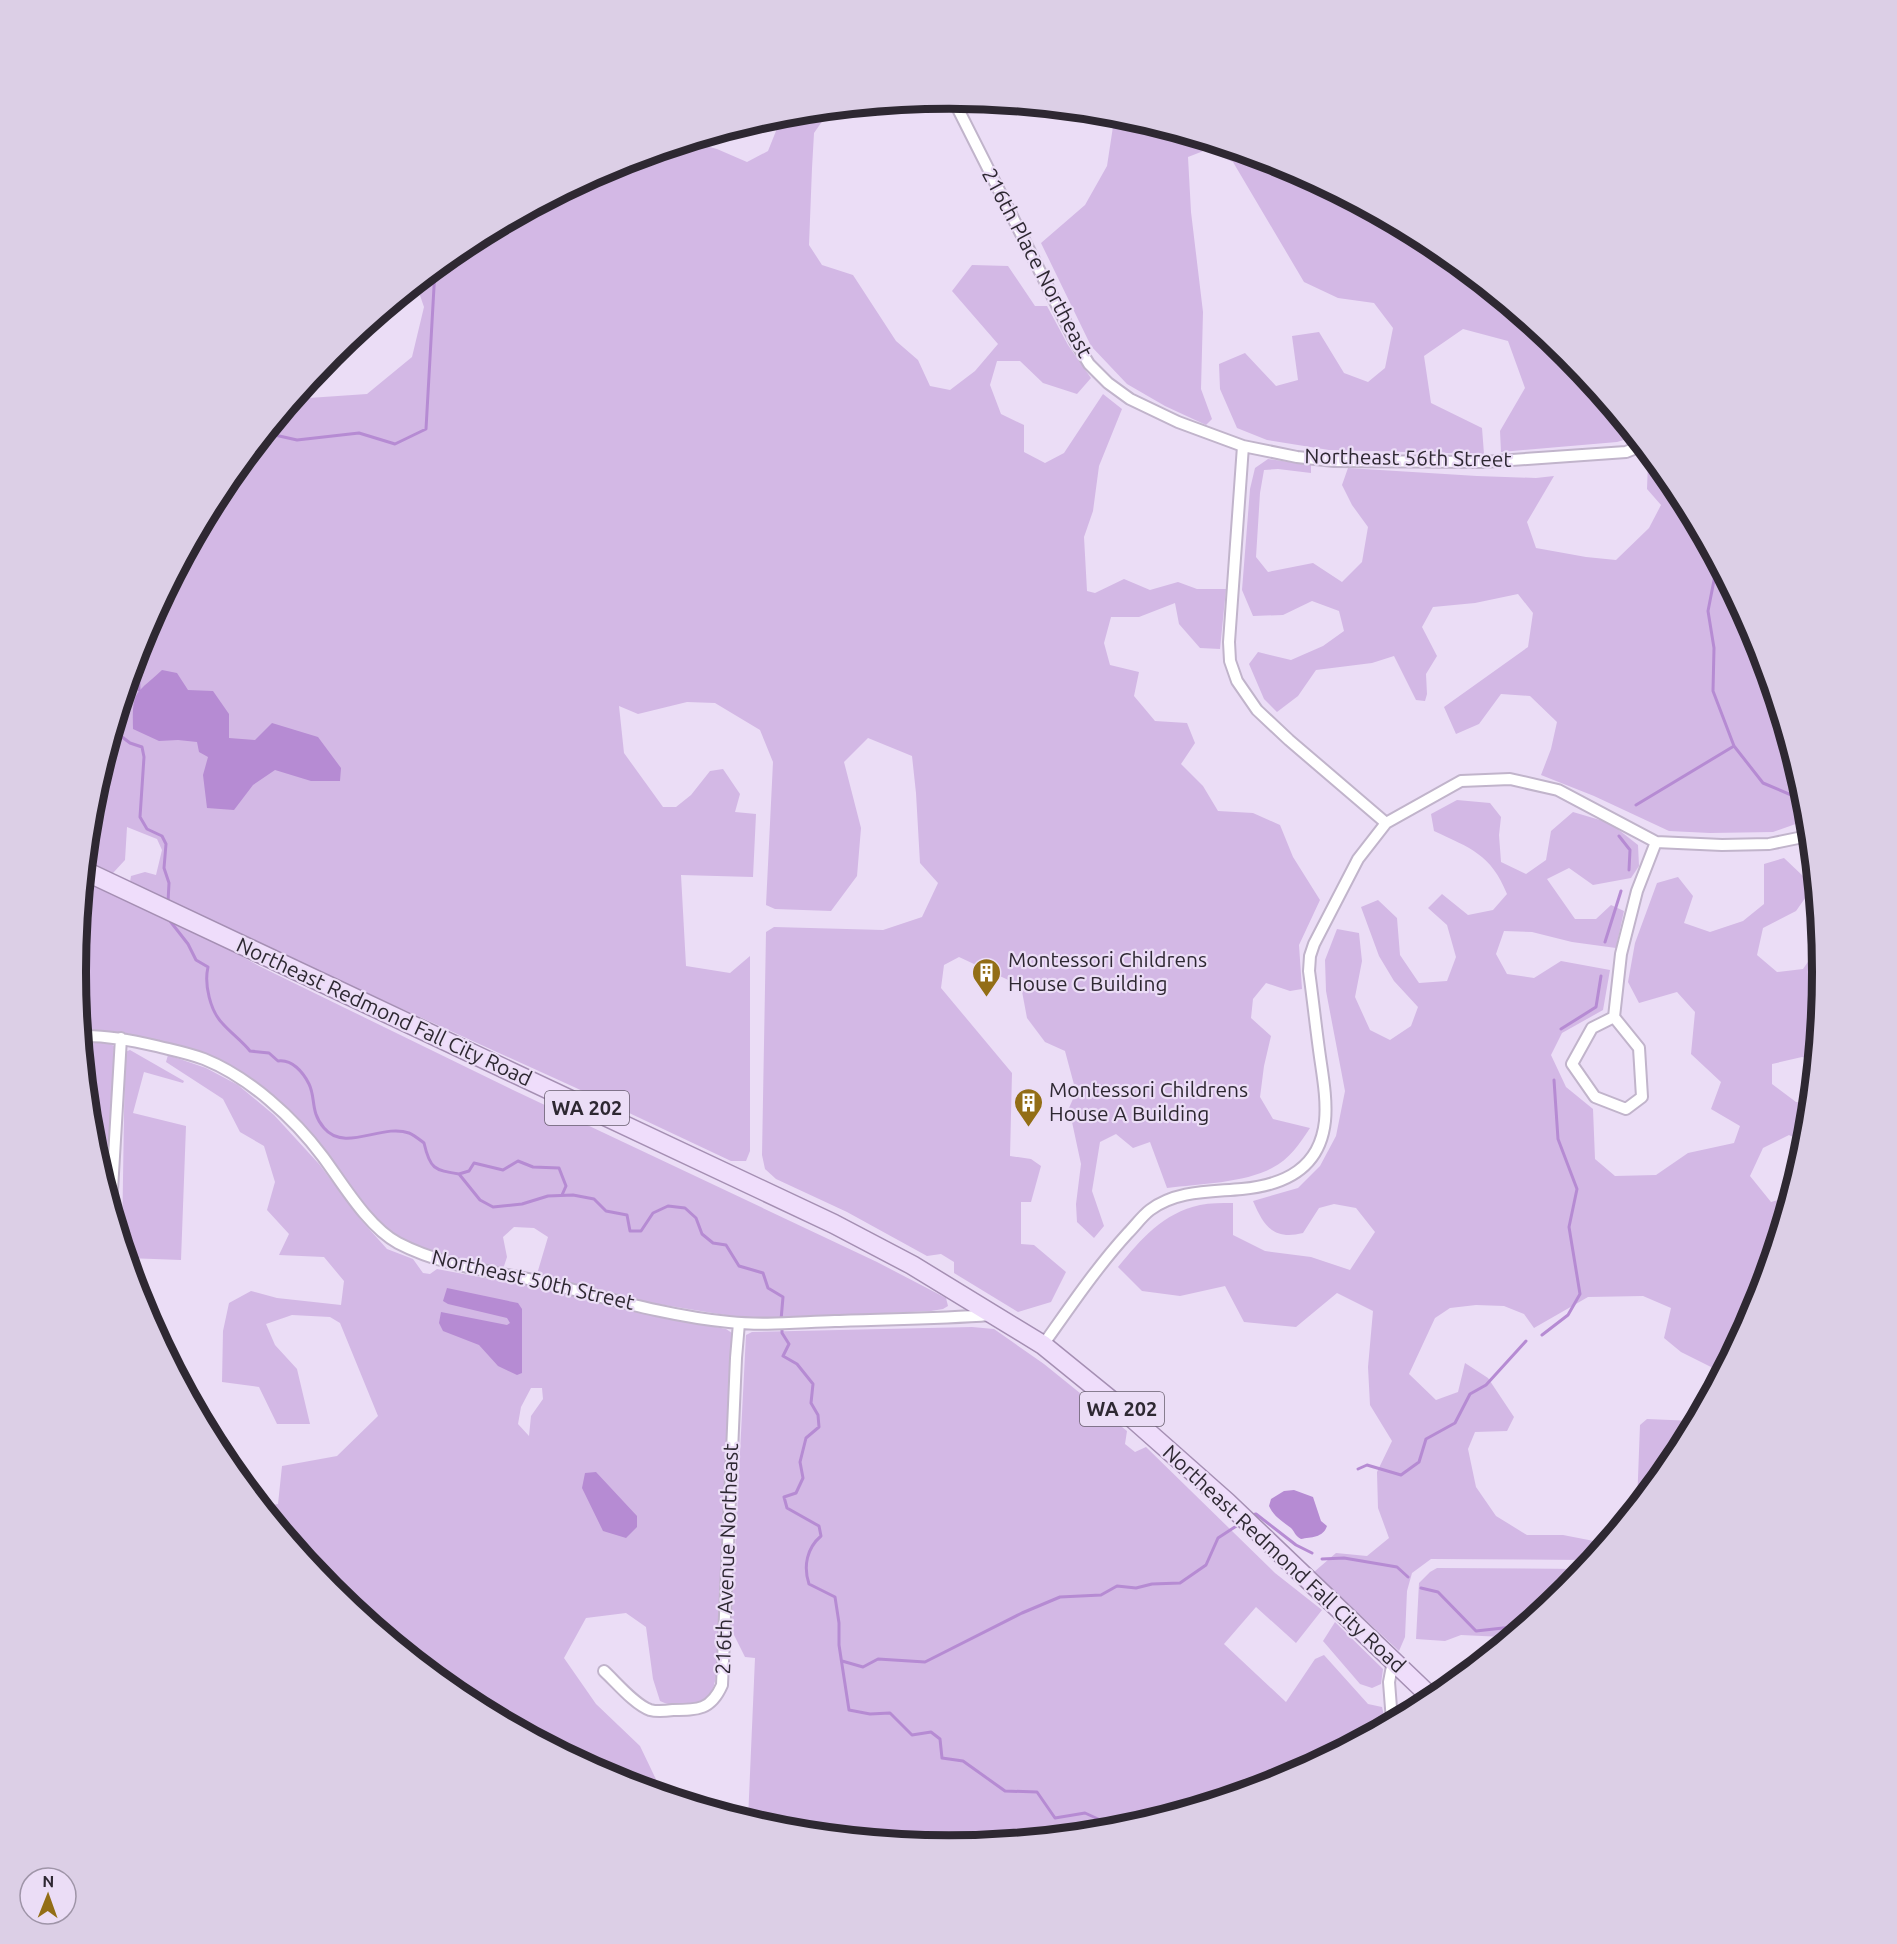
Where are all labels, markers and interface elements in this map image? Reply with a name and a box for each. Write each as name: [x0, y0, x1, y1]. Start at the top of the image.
street label: 216th Place Northeast: [978, 164, 1098, 361]
street label: Northeast 56th Street: [1304, 443, 1512, 471]
street label: Northeast Redmond Fall City Road: [233, 932, 536, 1090]
place label: Montessori Childrens House C Building: [1008, 947, 1207, 995]
building icon: Montessori Childrens House C Building: [971, 956, 1003, 998]
place label: Montessori Childrens House A Building: [1049, 1077, 1248, 1125]
building icon: Montessori Childrens House A Building: [1012, 1086, 1044, 1128]
road number: WA 202: [545, 1091, 629, 1125]
street label: Northeast 50th Street: [429, 1244, 637, 1314]
road number: WA 202: [1080, 1392, 1164, 1426]
street label: Northeast Redmond Fall City Road: [1158, 1439, 1411, 1677]
street label: 216th Avenue Northeast: [710, 1443, 742, 1675]
north arrow: [18, 1866, 78, 1926]
text: N: [42, 1872, 54, 1890]

